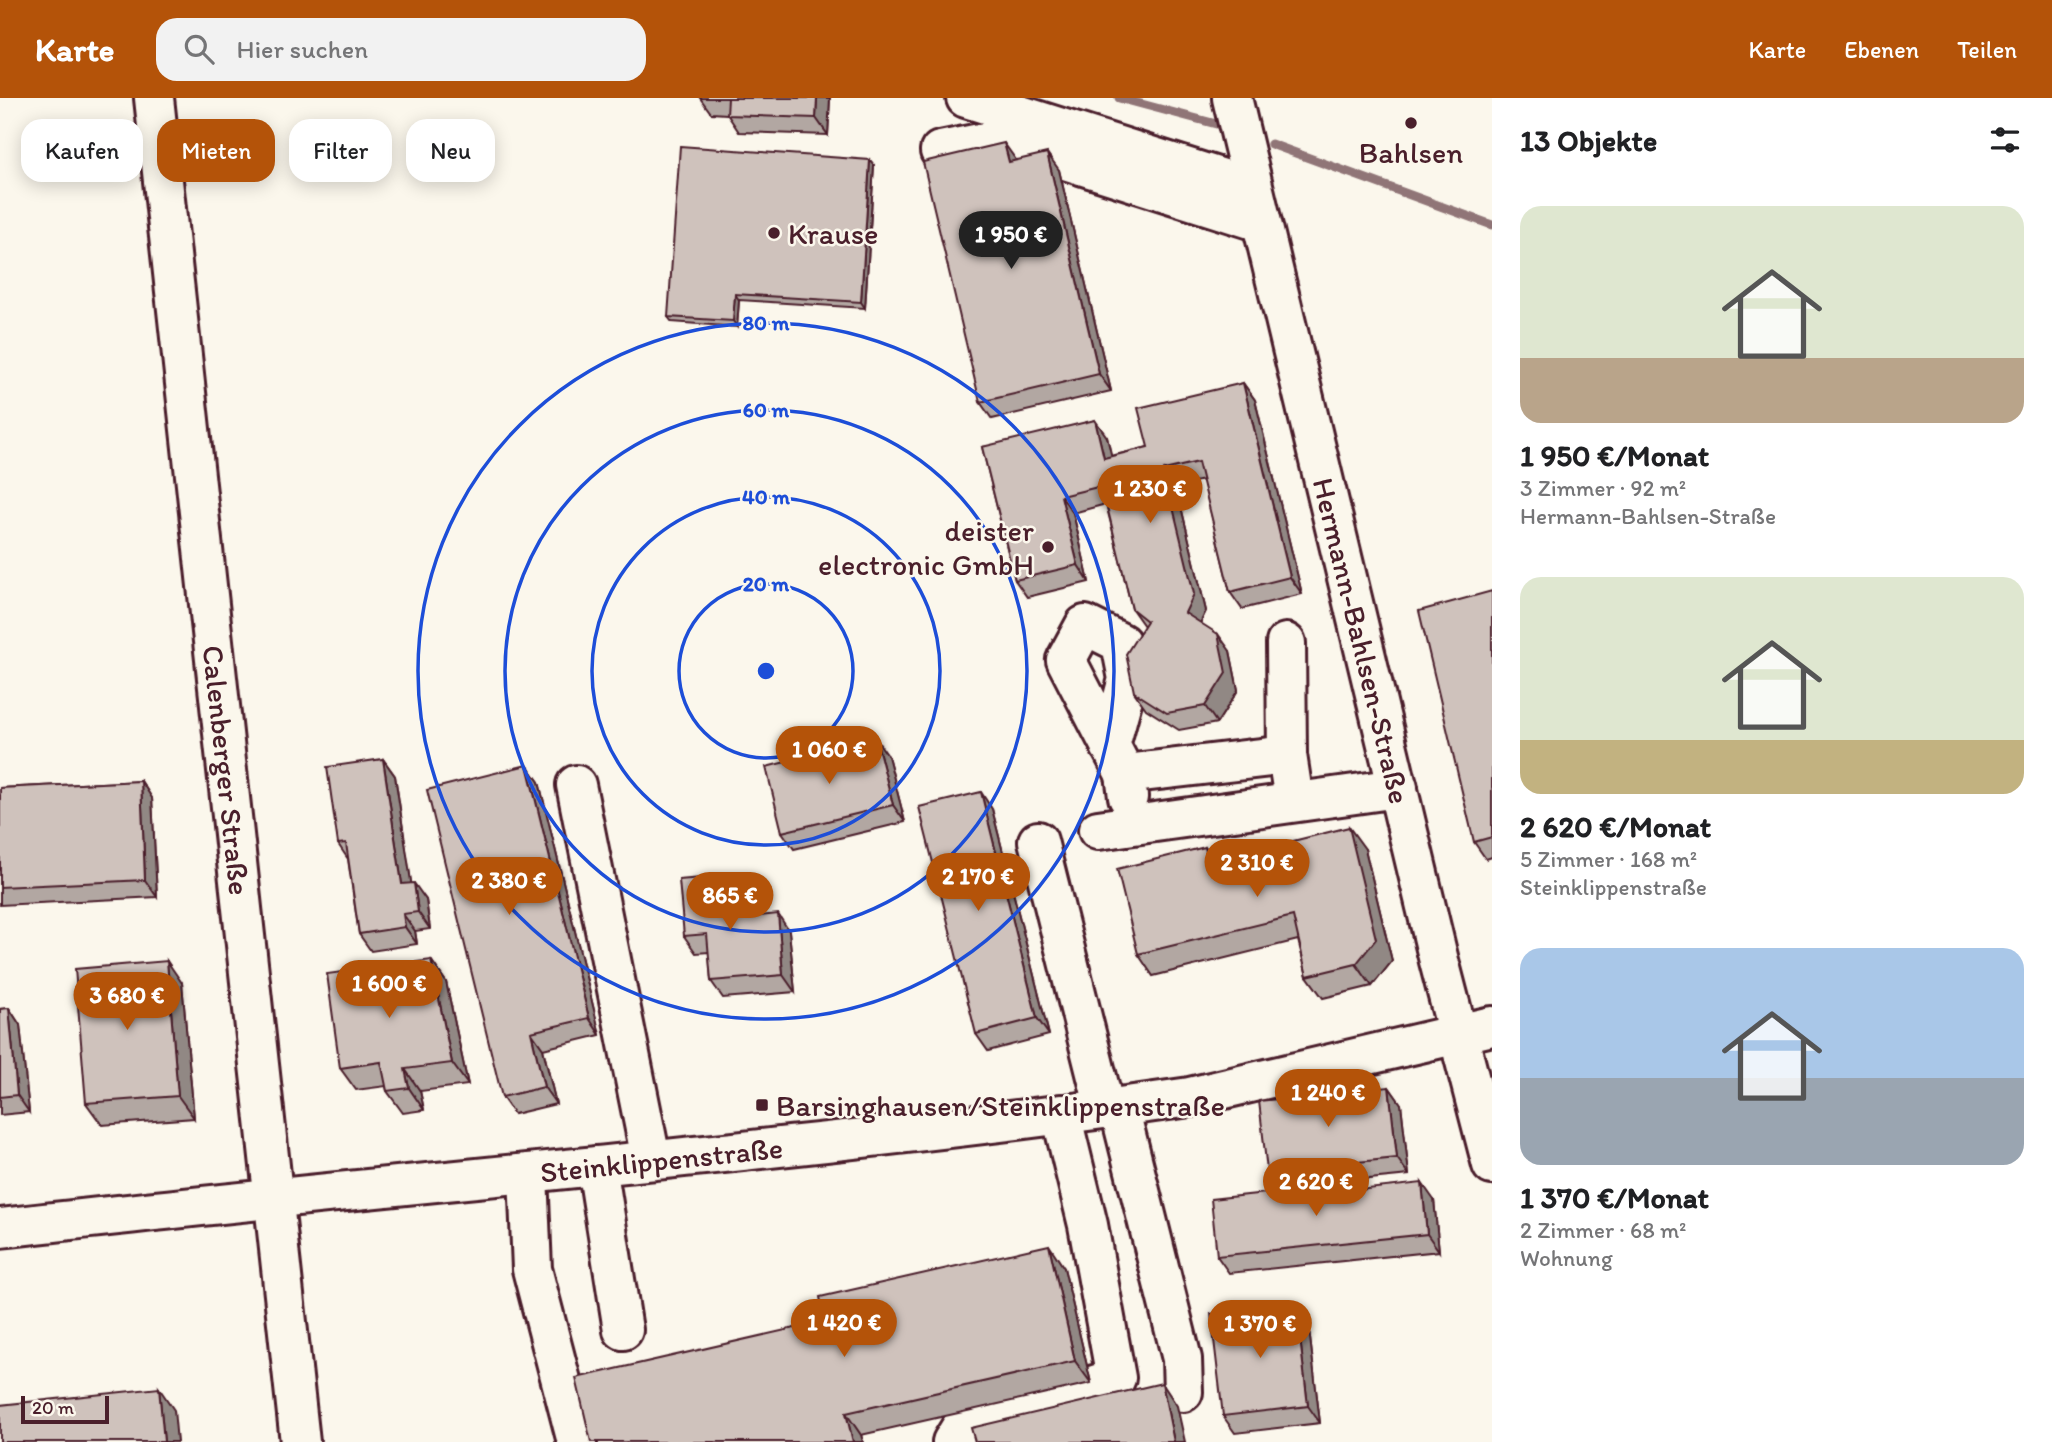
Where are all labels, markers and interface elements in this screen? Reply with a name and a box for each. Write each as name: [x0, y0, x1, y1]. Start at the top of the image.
search box: [156, 18, 646, 81]
text: Karte: [35, 30, 114, 69]
icon: search: [180, 30, 218, 68]
text: Hier suchen: [236, 33, 368, 65]
text: Karte: [1748, 35, 1806, 64]
text: Ebenen: [1844, 35, 1919, 64]
text: Teilen: [1957, 35, 2017, 64]
marker: Bahlsen: [1403, 115, 1419, 131]
chip: Kaufen: [21, 119, 143, 182]
chip: Mieten: [157, 119, 275, 182]
chip: Filter: [289, 119, 392, 182]
chip: Neu: [406, 119, 495, 182]
icon: filters: [1986, 121, 2024, 159]
text: 13 Objekte: [1520, 122, 1657, 159]
place label: Bahlsen: [1359, 134, 1463, 171]
pin: 1 950 €: [946, 212, 1076, 271]
place label: Krause: [788, 215, 879, 252]
text: 1 950 €: [975, 220, 1047, 248]
marker: Krause: [766, 225, 782, 241]
icon: home: [1709, 251, 1835, 377]
text: 80 m: [743, 310, 790, 335]
text: 60 m: [743, 397, 790, 422]
text: 1 950 €/Monat: [1520, 437, 1709, 474]
pin: 1 230 €: [1085, 466, 1215, 525]
text: 1 230 €: [1114, 474, 1186, 502]
street label: Hermann-Bahlsen-Straße: [1305, 474, 1419, 807]
text: 3 Zimmer · 92 m²: [1520, 474, 1686, 502]
text: 40 m: [742, 484, 790, 509]
text: Hermann-Bahlsen-Straße: [1520, 502, 1776, 530]
place label: deister electronic GmbH: [818, 512, 1034, 583]
marker: deister electronic GmbH: [1040, 539, 1056, 555]
text: 20 m: [743, 571, 790, 596]
icon: home: [1709, 622, 1835, 748]
street label: Calenberger Straße: [195, 643, 259, 897]
centre of rings: [754, 659, 778, 683]
pin: 1 060 €: [764, 726, 894, 786]
text: 1 060 €: [792, 735, 866, 763]
text: 2 620 €/Monat: [1520, 808, 1711, 845]
pin: 2 310 €: [1192, 840, 1322, 899]
text: 5 Zimmer · 168 m²: [1520, 845, 1697, 873]
text: 2 310 €: [1221, 848, 1293, 876]
pin: 2 170 €: [913, 854, 1043, 913]
pin: 2 380 €: [444, 858, 574, 917]
text: 2 170 €: [942, 862, 1014, 890]
text: 2 380 €: [472, 866, 546, 894]
pin: 865 €: [681, 872, 779, 932]
text: Steinklippenstraße: [1520, 873, 1707, 901]
text: 865 €: [702, 881, 758, 909]
pin: 1 600 €: [324, 960, 454, 1020]
text: 1 600 €: [352, 969, 426, 997]
pin: 3 680 €: [62, 972, 192, 1032]
text: 3 680 €: [90, 981, 164, 1009]
icon: home: [1709, 993, 1835, 1119]
pin: 1 240 €: [1263, 1070, 1393, 1129]
text: 1 240 €: [1291, 1078, 1365, 1106]
place label: Barsinghausen/Steinklippenstraße: [776, 1087, 1225, 1124]
marker: Barsinghausen/Steinklippenstraße: [754, 1097, 770, 1113]
street label: Steinklippenstraße: [538, 1128, 785, 1190]
pin: 2 620 €: [1251, 1158, 1381, 1218]
text: 2 620 €: [1279, 1167, 1353, 1195]
text: 1 370 €/Monat: [1520, 1179, 1709, 1216]
text: 2 Zimmer · 68 m²: [1520, 1216, 1687, 1244]
text: Wohnung: [1520, 1244, 1613, 1272]
pin: 1 420 €: [779, 1300, 909, 1359]
pin: 1 370 €: [1195, 1300, 1325, 1360]
text: 1 420 €: [807, 1308, 881, 1336]
text: 1 370 €: [1224, 1309, 1296, 1337]
scale bar: [21, 1393, 108, 1425]
text: 20 m: [32, 1396, 74, 1419]

